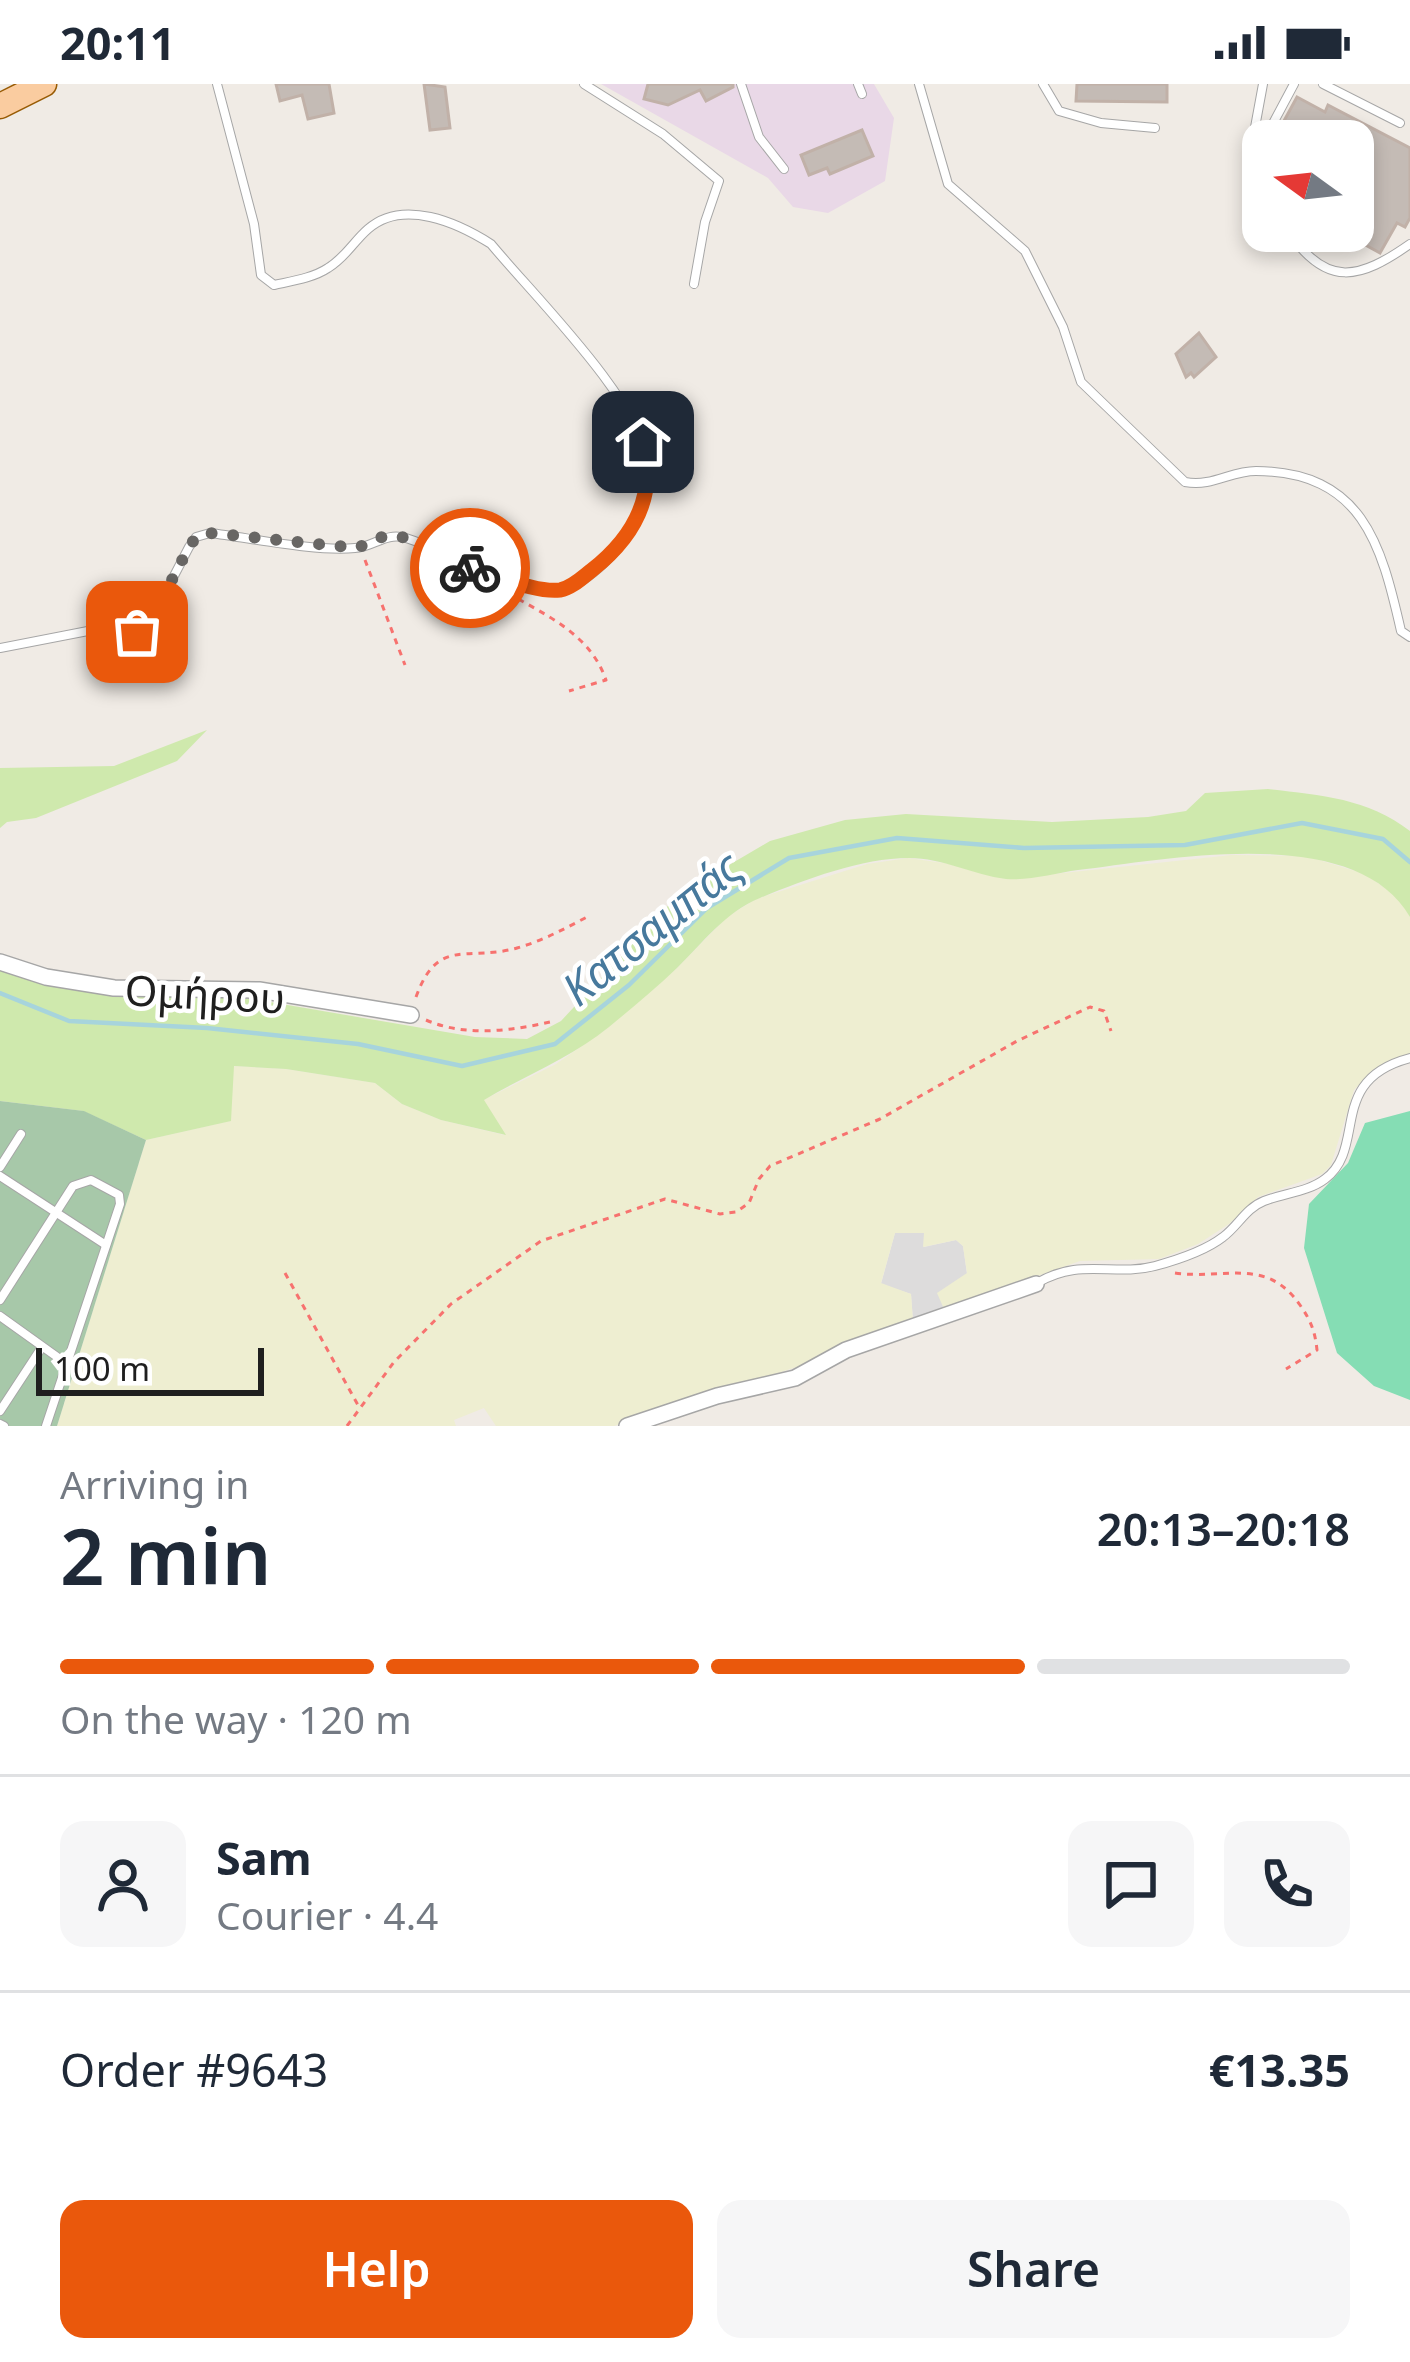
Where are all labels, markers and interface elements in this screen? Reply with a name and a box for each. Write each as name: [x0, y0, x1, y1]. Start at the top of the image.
text: 20:11: [60, 12, 176, 73]
north arrow: [1242, 120, 1374, 252]
map controls: [1242, 120, 1374, 252]
pin: [592, 391, 694, 493]
icon: home: [610, 409, 676, 475]
courier: [410, 508, 530, 628]
icon: bike: [437, 535, 503, 601]
pin: [86, 581, 188, 683]
icon: bag: [104, 599, 170, 665]
water label: Κατσαμπάς: [548, 836, 754, 1018]
street label: Ομήρου: [123, 960, 287, 1026]
scale bar: [36, 1342, 264, 1395]
text: 100 m: [54, 1346, 150, 1391]
text: Arriving in: [60, 1457, 249, 1510]
text: 20:13–20:18: [1097, 1498, 1350, 1559]
text: 2 min: [60, 1502, 272, 1608]
text: On the way · 120 m: [60, 1692, 412, 1745]
button: person: [60, 1821, 186, 1947]
button: chat: [1068, 1821, 1194, 1947]
button: phone: [1224, 1821, 1350, 1947]
text: Sam: [216, 1827, 312, 1888]
text: Courier · 4.4: [216, 1888, 438, 1941]
text: Order #9643: [60, 2039, 328, 2100]
text: €13.35: [1209, 2039, 1350, 2100]
button: Help: [60, 2200, 693, 2338]
button: Share: [717, 2200, 1350, 2338]

